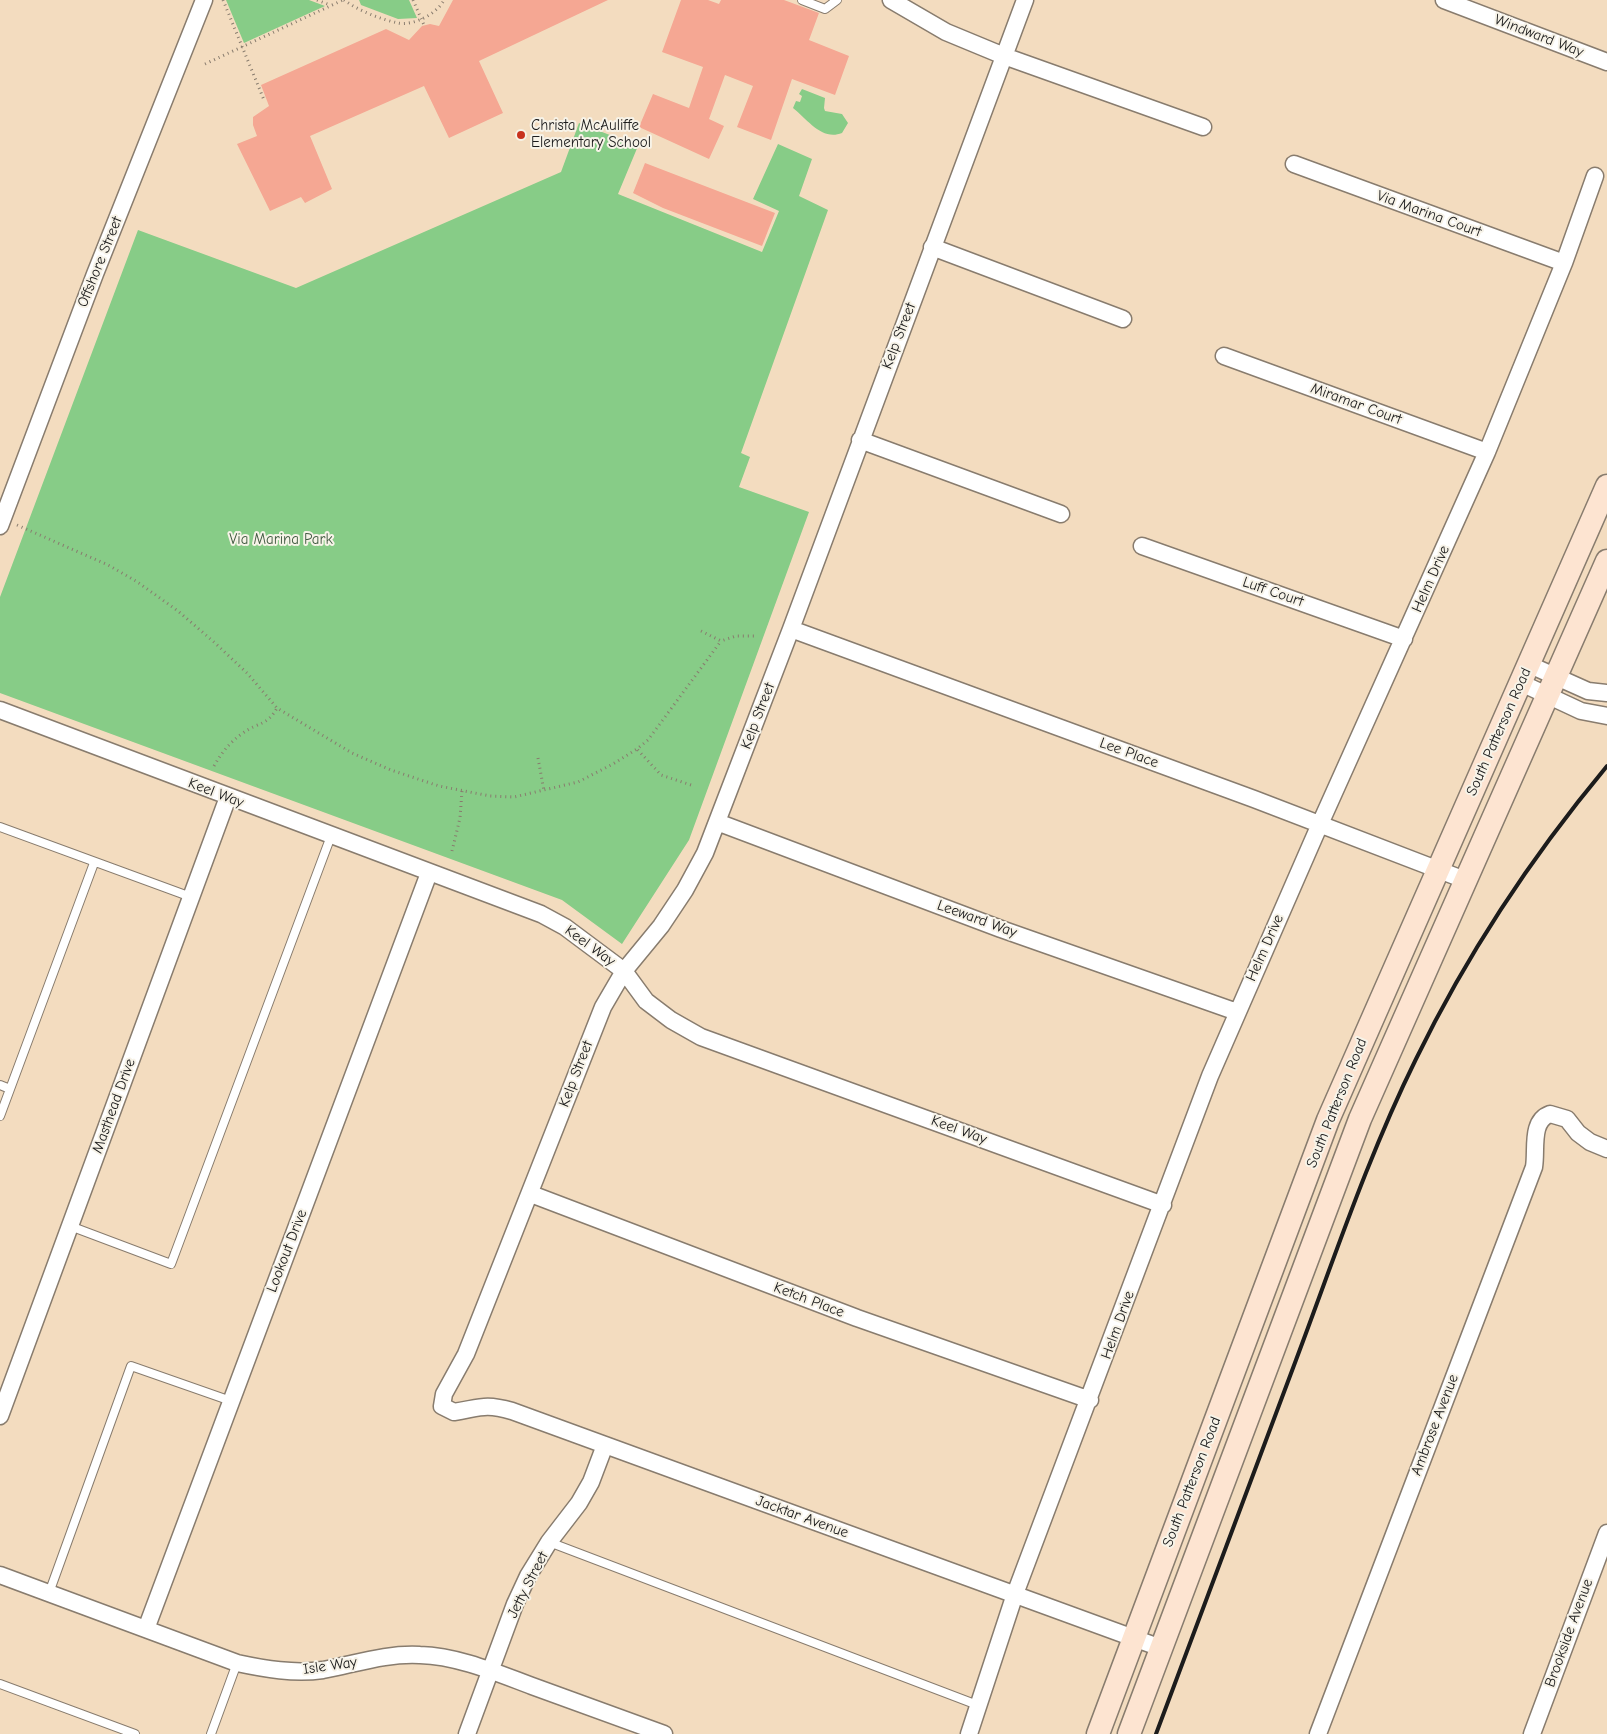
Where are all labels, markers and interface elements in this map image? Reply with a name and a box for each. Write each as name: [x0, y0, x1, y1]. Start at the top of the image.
street label: Windward Way: [1492, 11, 1586, 61]
place label: Christa McAuliffe Elementary School: [531, 117, 651, 152]
marker: Christa McAuliffe Elementary School: [515, 129, 527, 141]
street label: Via Marina Court: [1374, 187, 1484, 241]
street label: Offshore Street: [74, 214, 126, 310]
street label: Kelp Street: [878, 300, 920, 372]
street label: Miramar Court: [1308, 379, 1404, 429]
park label: Via Marina Park: [229, 531, 333, 549]
street label: Helm Drive: [1408, 543, 1454, 615]
street label: Luff Court: [1240, 573, 1306, 611]
street label: South Patterson Road: [1463, 665, 1535, 799]
street label: Kelp Street: [737, 680, 779, 752]
street label: Lee Place: [1097, 734, 1161, 772]
street label: Keel Way: [186, 774, 246, 812]
street label: Leeward Way: [935, 896, 1019, 942]
street label: Helm Drive: [1242, 912, 1288, 984]
street label: Keel Way: [561, 922, 619, 970]
street label: South Patterson Road: [1303, 1036, 1371, 1170]
street label: Kelp Street: [555, 1038, 597, 1110]
street label: Masthead Drive: [89, 1056, 139, 1156]
street label: Keel Way: [929, 1112, 989, 1148]
street label: Lookout Drive: [263, 1207, 311, 1295]
street label: Ketch Place: [771, 1278, 847, 1322]
street label: Helm Drive: [1097, 1288, 1139, 1362]
street label: Ambrose Avenue: [1407, 1372, 1463, 1478]
street label: South Patterson Road: [1159, 1414, 1225, 1550]
street label: Jacktar Avenue: [753, 1492, 851, 1542]
street label: Jetty Street: [504, 1549, 552, 1621]
street label: Brookside Avenue: [1541, 1576, 1597, 1690]
street label: Isle Way: [302, 1653, 358, 1679]

